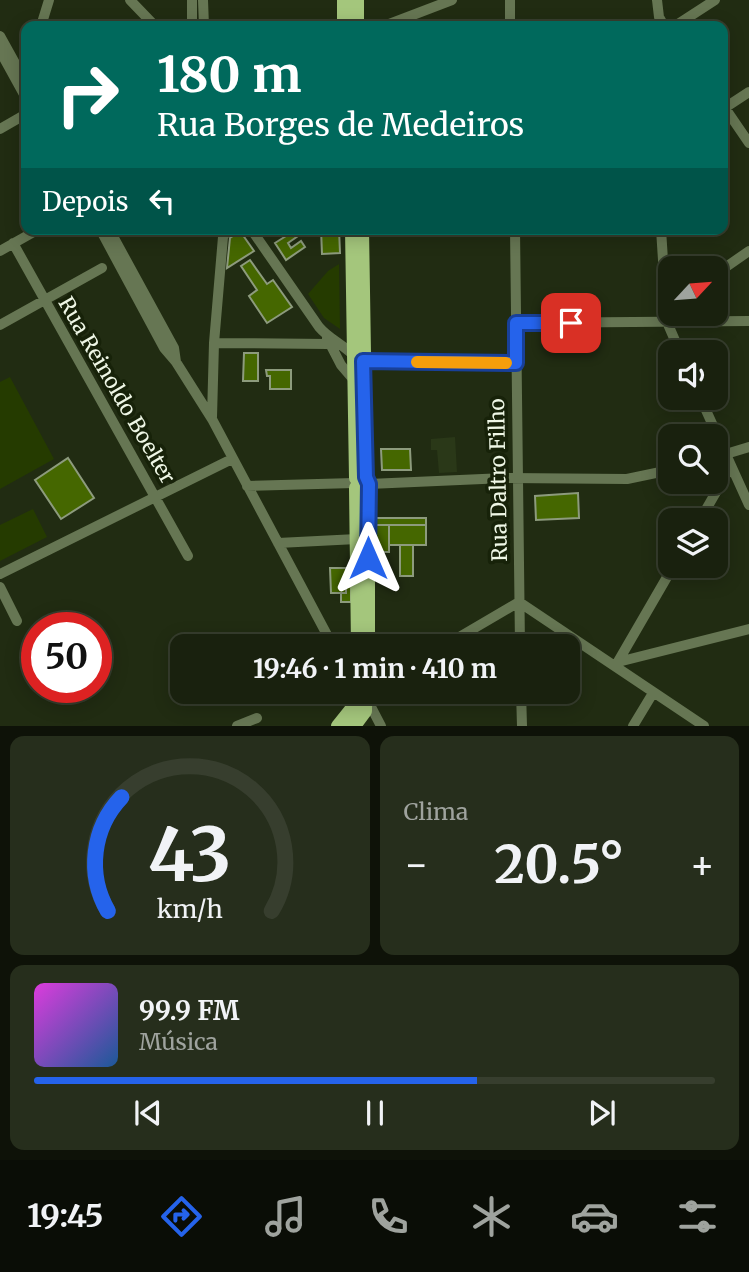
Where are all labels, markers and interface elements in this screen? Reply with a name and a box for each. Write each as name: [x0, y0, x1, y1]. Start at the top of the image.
text: 180 m: [157, 44, 302, 105]
icon: right: [42, 49, 133, 140]
text: Rua Borges de Medeiros: [157, 105, 524, 145]
icon: left: [143, 182, 181, 220]
text: Depois: [42, 185, 129, 218]
north arrow: [658, 256, 728, 326]
map controls: [658, 256, 728, 578]
street label: Rua Reinoldo Boelter: [53, 292, 181, 488]
pin: [541, 293, 601, 353]
icon: arrive: [552, 304, 590, 342]
button: sound: [658, 340, 728, 410]
street label: Rua Daltro Filho: [483, 398, 513, 562]
button: search: [658, 424, 728, 494]
button: layers: [658, 508, 728, 578]
position arrow: [331, 521, 405, 595]
speed limit sign: 50: [21, 612, 112, 703]
text: 19:46 · 1 min · 410 m: [253, 652, 497, 685]
text: Clima: [404, 797, 468, 826]
text: 43: [148, 810, 231, 902]
text: 20.5°: [494, 832, 624, 897]
text: −: [404, 841, 429, 888]
text: +: [690, 841, 715, 888]
text: km/h: [157, 893, 223, 925]
text: 99.9 FM: [139, 994, 239, 1027]
text: Música: [139, 1027, 218, 1056]
icon: previous: [129, 1094, 167, 1132]
icon: pause: [356, 1094, 394, 1132]
icon: next: [583, 1094, 621, 1132]
icon: directions: [157, 1192, 206, 1241]
icon: music: [261, 1192, 310, 1241]
icon: phone: [364, 1192, 413, 1241]
icon: climate: [467, 1192, 516, 1241]
icon: car: [570, 1192, 619, 1241]
icon: filters: [673, 1192, 722, 1241]
text: 19:45: [27, 1196, 103, 1236]

